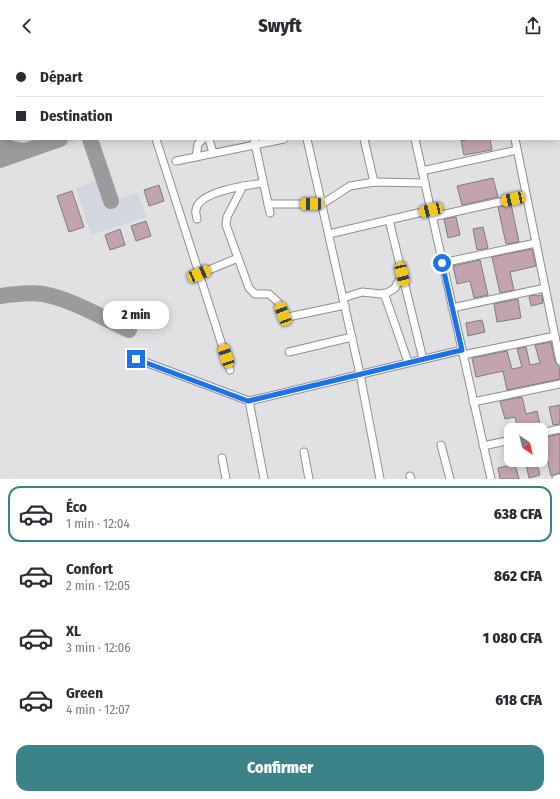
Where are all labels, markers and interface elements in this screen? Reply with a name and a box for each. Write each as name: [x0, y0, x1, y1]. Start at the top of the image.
icon: back: [16, 15, 38, 37]
text: Swyft: [258, 15, 302, 37]
icon: share: [522, 15, 544, 37]
text: Départ: [40, 68, 83, 86]
text: Destination: [40, 107, 113, 125]
car: [500, 191, 526, 207]
car: [300, 198, 324, 210]
car: [418, 201, 444, 219]
route start: [433, 254, 451, 272]
car: [393, 261, 411, 287]
car: [186, 264, 212, 284]
callout: 2 min: [103, 301, 169, 329]
car: [273, 301, 293, 327]
text: 2 min: [122, 307, 150, 322]
car: [217, 343, 235, 369]
route end: [127, 350, 145, 368]
north arrow: [504, 423, 548, 467]
map controls: [504, 423, 548, 467]
icon: car: [18, 496, 54, 532]
text: Éco: [66, 498, 87, 516]
text: 638 CFA: [494, 505, 542, 523]
text: 1 min · 12:04: [66, 516, 130, 531]
icon: car: [18, 558, 54, 594]
text: Confort: [66, 560, 113, 578]
text: 862 CFA: [494, 567, 542, 585]
text: 2 min · 12:05: [66, 578, 130, 593]
icon: car: [18, 620, 54, 656]
text: XL: [66, 622, 81, 640]
text: 1 080 CFA: [483, 629, 542, 647]
text: 3 min · 12:06: [66, 640, 131, 655]
icon: car: [18, 682, 54, 718]
text: Green: [66, 684, 103, 702]
text: 618 CFA: [495, 691, 542, 709]
text: 4 min · 12:07: [66, 702, 130, 717]
button: Confirmer: [16, 745, 544, 791]

